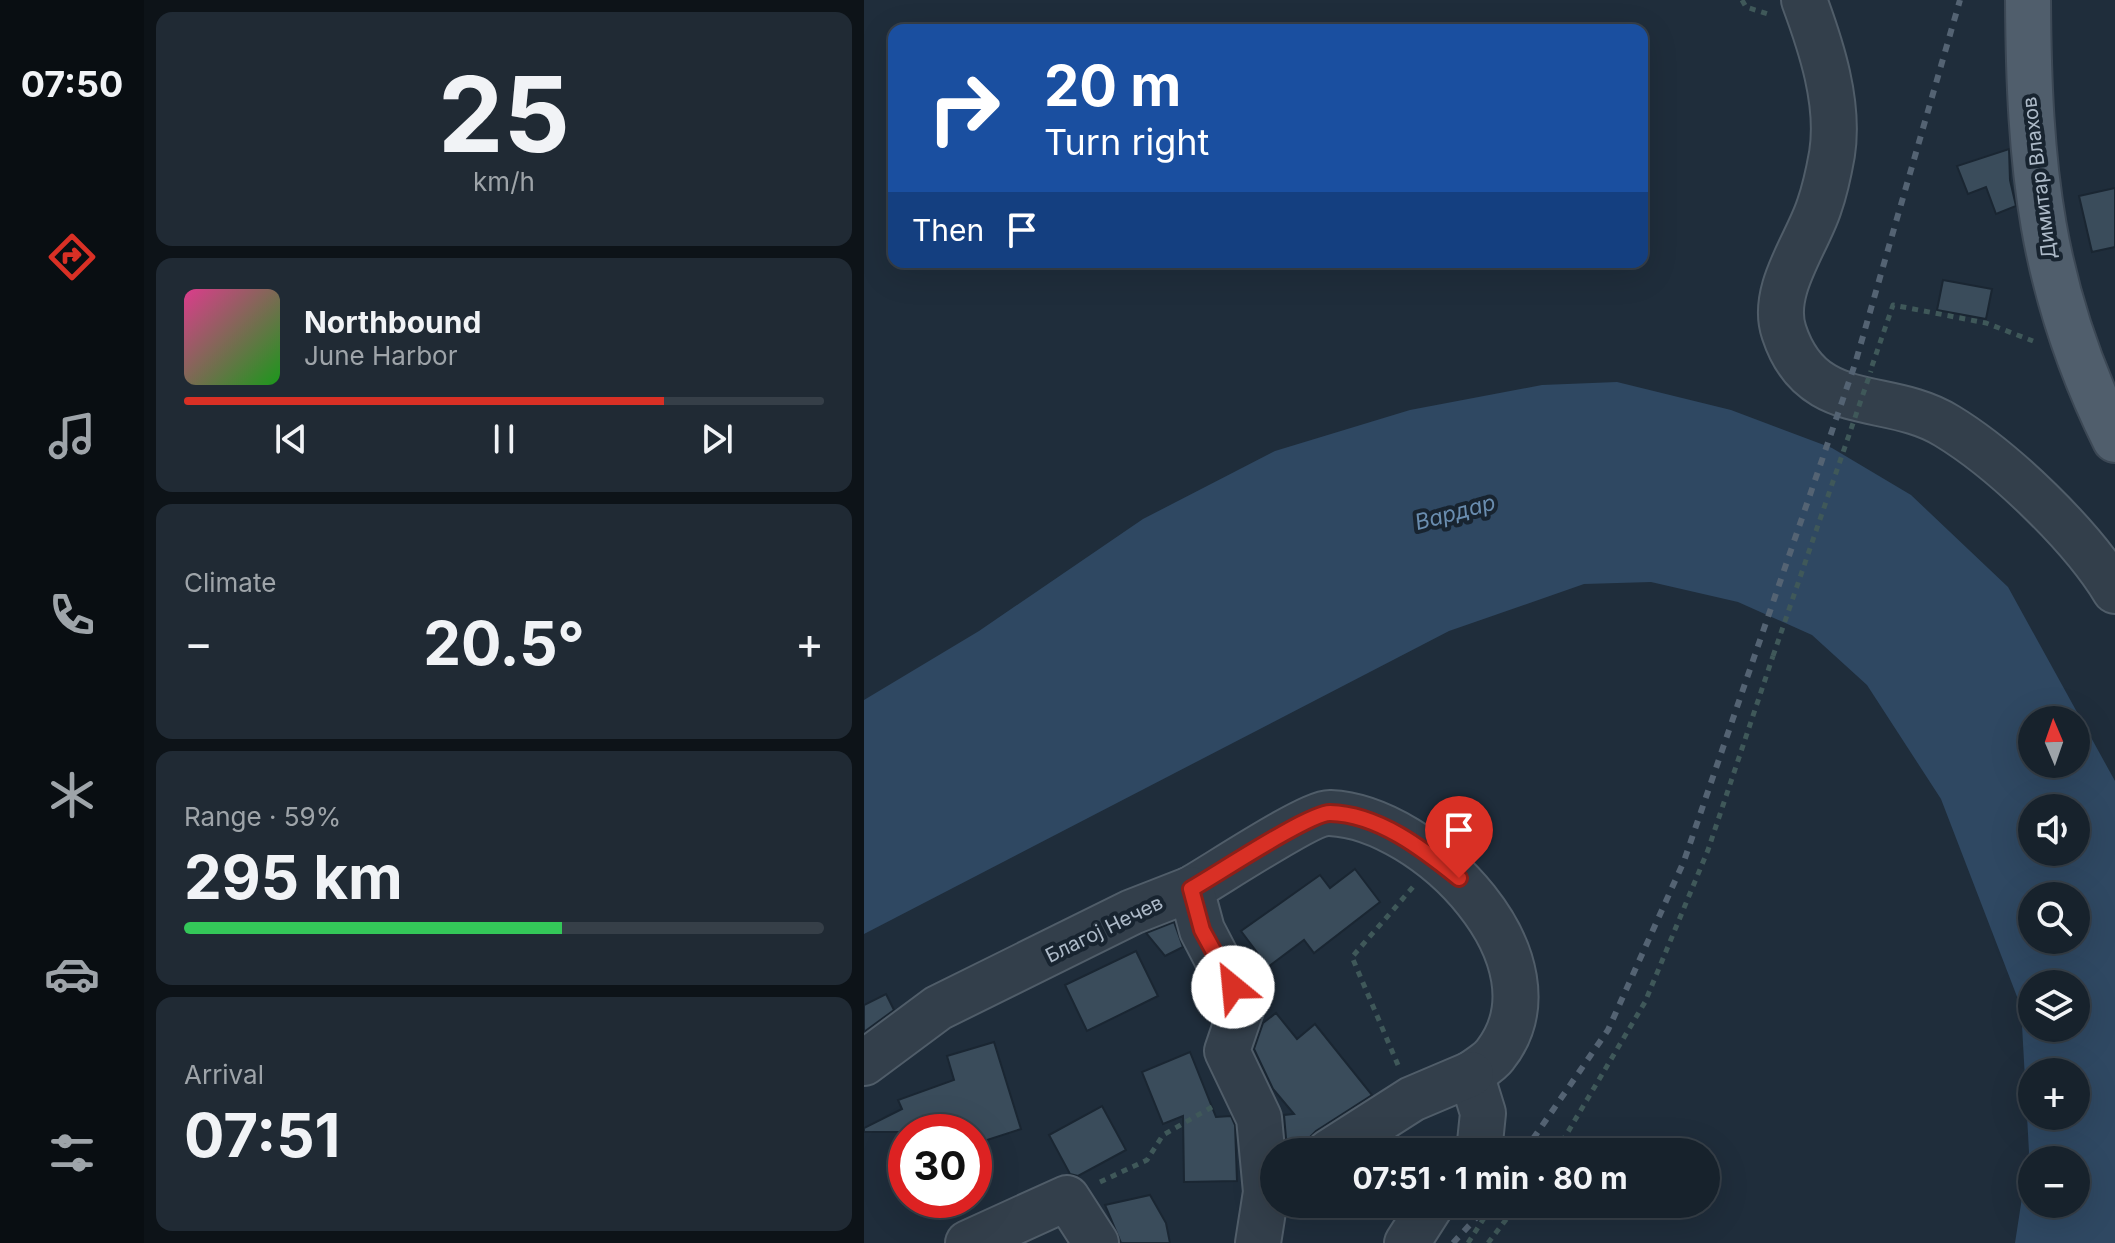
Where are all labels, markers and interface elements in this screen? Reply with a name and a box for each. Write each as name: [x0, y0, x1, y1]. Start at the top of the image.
text: 25: [438, 51, 570, 177]
text: 20 m: [1044, 52, 1181, 120]
icon: right: [912, 56, 1016, 160]
text: 07:50: [21, 62, 123, 106]
street label: Димитар Влахов: [2017, 95, 2061, 261]
text: Turn right: [1044, 120, 1209, 164]
text: km/h: [473, 166, 535, 197]
icon: arrive: [1000, 208, 1044, 252]
text: Then: [912, 212, 984, 248]
icon: directions: [44, 229, 100, 285]
text: Northbound: [304, 304, 481, 340]
text: June Harbor: [304, 340, 457, 371]
icon: music: [44, 408, 100, 464]
icon: previous: [269, 417, 313, 461]
icon: pause: [482, 417, 526, 461]
icon: next: [695, 417, 739, 461]
water label: Вардар: [1412, 489, 1498, 535]
text: Climate: [184, 567, 276, 598]
icon: phone: [44, 587, 100, 643]
text: 20.5°: [423, 607, 585, 679]
text: −: [184, 616, 213, 670]
text: +: [795, 616, 824, 670]
north arrow: [2018, 706, 2090, 778]
map controls: [2018, 706, 2090, 1218]
icon: climate: [44, 767, 100, 823]
button: sound: [2018, 794, 2090, 866]
pin: [1425, 796, 1493, 878]
text: Range · 59%: [184, 801, 341, 832]
icon: arrive: [1437, 808, 1481, 852]
text: 295 km: [184, 841, 403, 913]
button: search: [2018, 882, 2090, 954]
street label: Благој Нечев: [1041, 890, 1167, 968]
position arrow: [1191, 945, 1275, 1029]
icon: car: [44, 946, 100, 1002]
button: layers: [2018, 970, 2090, 1042]
button: +: [2018, 1058, 2090, 1130]
text: Arrival: [184, 1059, 264, 1090]
text: 07:51: [184, 1099, 340, 1171]
speed limit sign: 30: [888, 1114, 992, 1218]
icon: filters: [44, 1125, 100, 1181]
button: −: [2018, 1146, 2090, 1218]
text: 07:51 · 1 min · 80 m: [1352, 1160, 1628, 1196]

